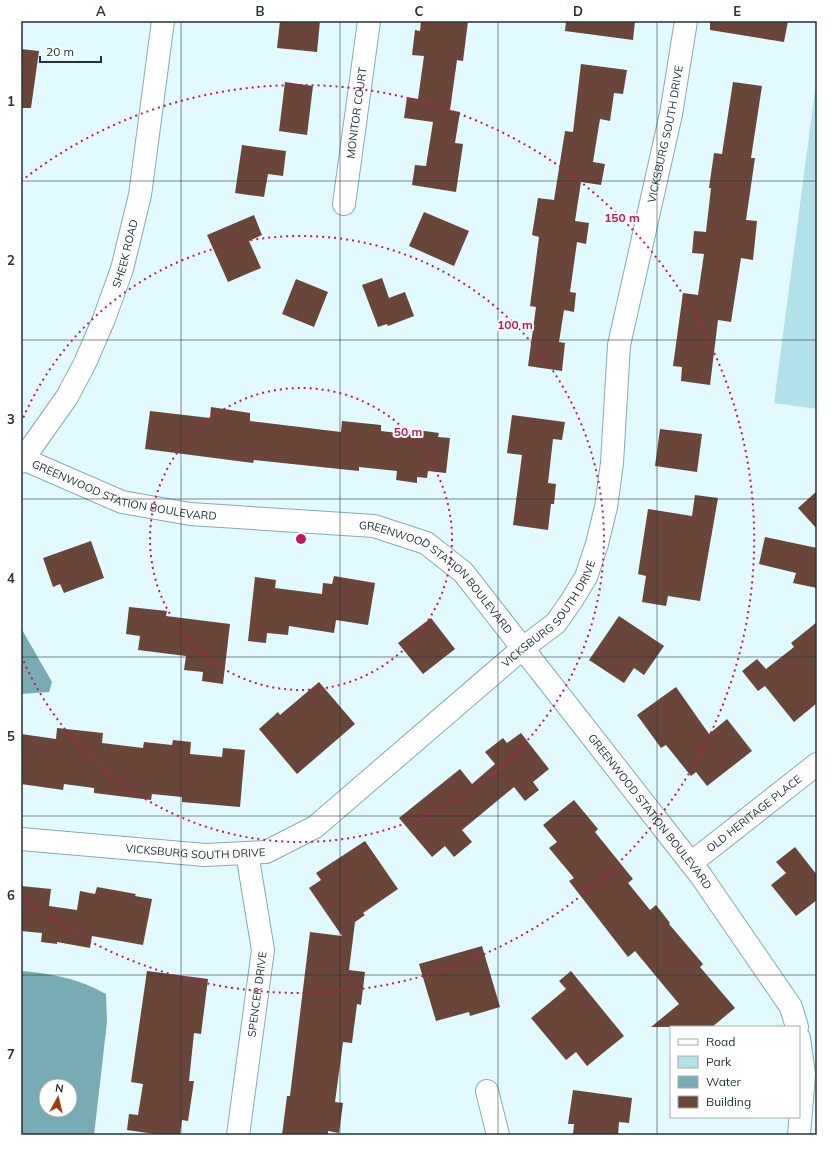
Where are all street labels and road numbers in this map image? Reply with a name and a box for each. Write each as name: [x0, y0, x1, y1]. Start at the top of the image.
street label: VICKSBURG SOUTH DRIVE: [644, 64, 686, 204]
street label: MONITOR COURT: [343, 66, 370, 159]
street label: SHEEK ROAD: [109, 218, 141, 290]
street label: GREENWOOD STATION BOULEVARD: [30, 457, 217, 523]
street label: GREENWOOD STATION BOULEVARD: [359, 518, 516, 637]
street label: VICKSBURG SOUTH DRIVE: [499, 558, 598, 670]
street label: GREENWOOD STATION BOULEVARD: [585, 731, 715, 892]
street label: OLD HERITAGE PLACE: [704, 772, 804, 855]
street label: VICKSBURG SOUTH DRIVE: [125, 841, 265, 862]
street label: SPENCER DRIVE: [244, 951, 270, 1038]

